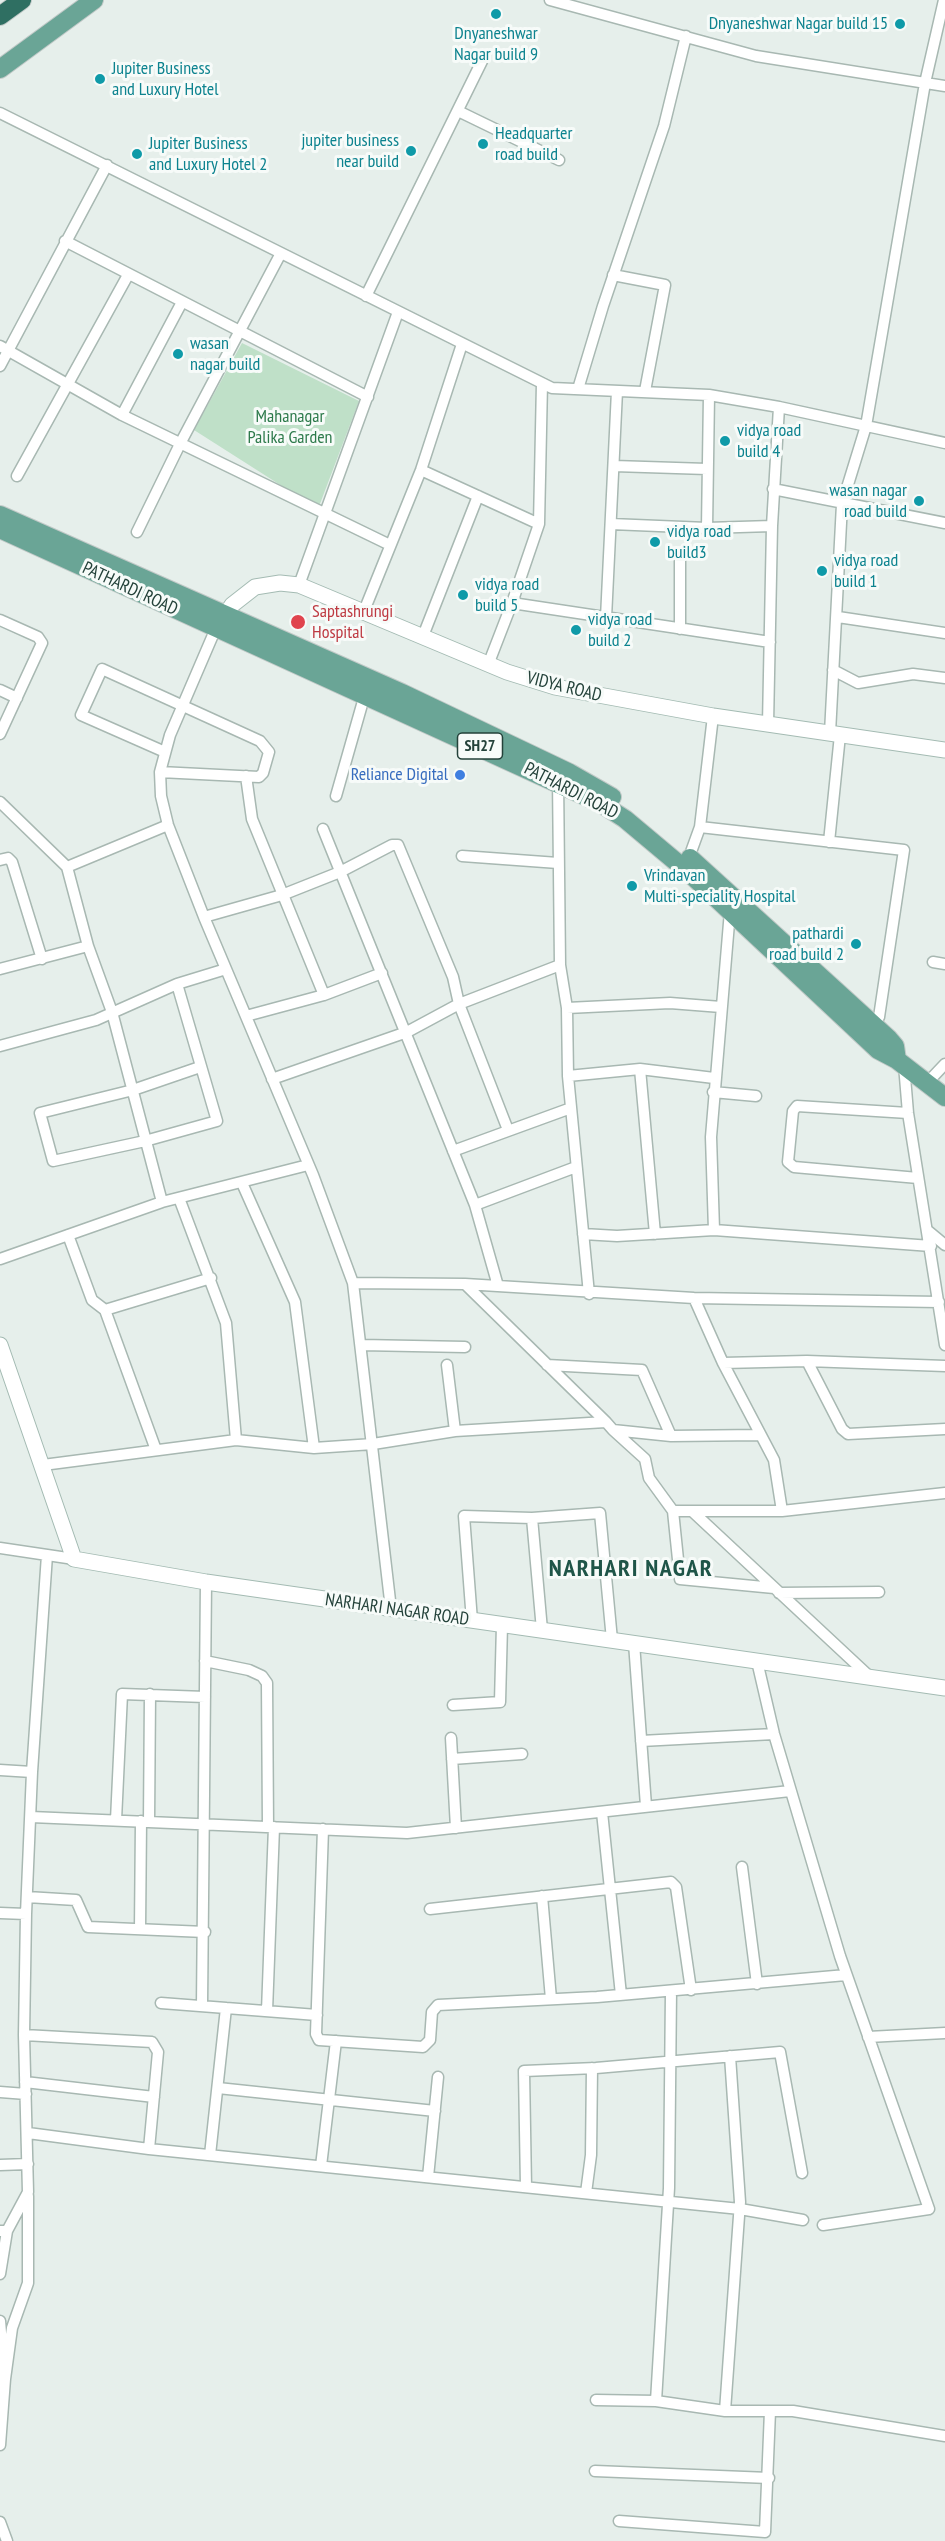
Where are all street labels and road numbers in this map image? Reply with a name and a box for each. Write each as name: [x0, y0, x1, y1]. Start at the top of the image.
street label: PATHARDI ROAD: [79, 558, 181, 620]
street label: VIDYA ROAD: [524, 667, 604, 707]
road number: SH27: [458, 733, 502, 759]
street label: PATHARDI ROAD: [520, 758, 622, 824]
street label: NARHARI NAGAR ROAD: [324, 1589, 470, 1631]

